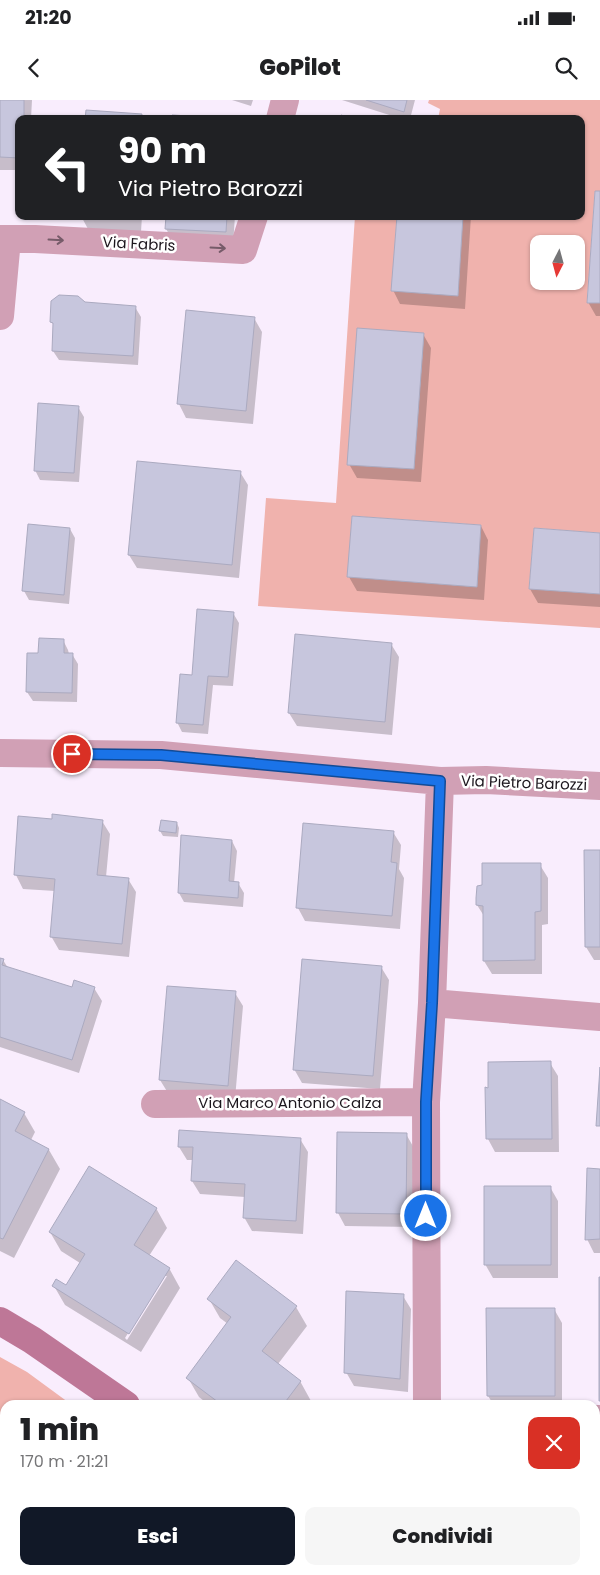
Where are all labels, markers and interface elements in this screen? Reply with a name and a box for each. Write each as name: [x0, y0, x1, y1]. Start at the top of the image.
text: 21:20: [25, 4, 72, 31]
text: GoPilot: [259, 52, 341, 83]
icon: back: [20, 54, 48, 82]
icon: search: [552, 54, 580, 82]
text: 90 m: [118, 126, 207, 175]
icon: left: [35, 135, 100, 200]
text: Via Pietro Barozzi: [118, 173, 303, 204]
street label: Via Fabris: [102, 231, 176, 256]
one-way arrow: [48, 235, 64, 244]
north arrow: [530, 235, 585, 290]
map controls: [530, 235, 585, 290]
one-way arrow: [210, 244, 226, 253]
pin: [51, 733, 93, 775]
icon: arrive: [58, 740, 86, 768]
street label: Via Pietro Barozzi: [461, 770, 587, 795]
street label: Via Marco Antonio Calza: [198, 1092, 382, 1113]
position arrow: [399, 1189, 451, 1241]
text: 1 min: [20, 1408, 99, 1451]
button: close: [528, 1417, 580, 1469]
text: 170 m · 21:21: [20, 1450, 109, 1473]
button: Esci: [20, 1507, 295, 1565]
button: Condividi: [305, 1507, 580, 1565]

